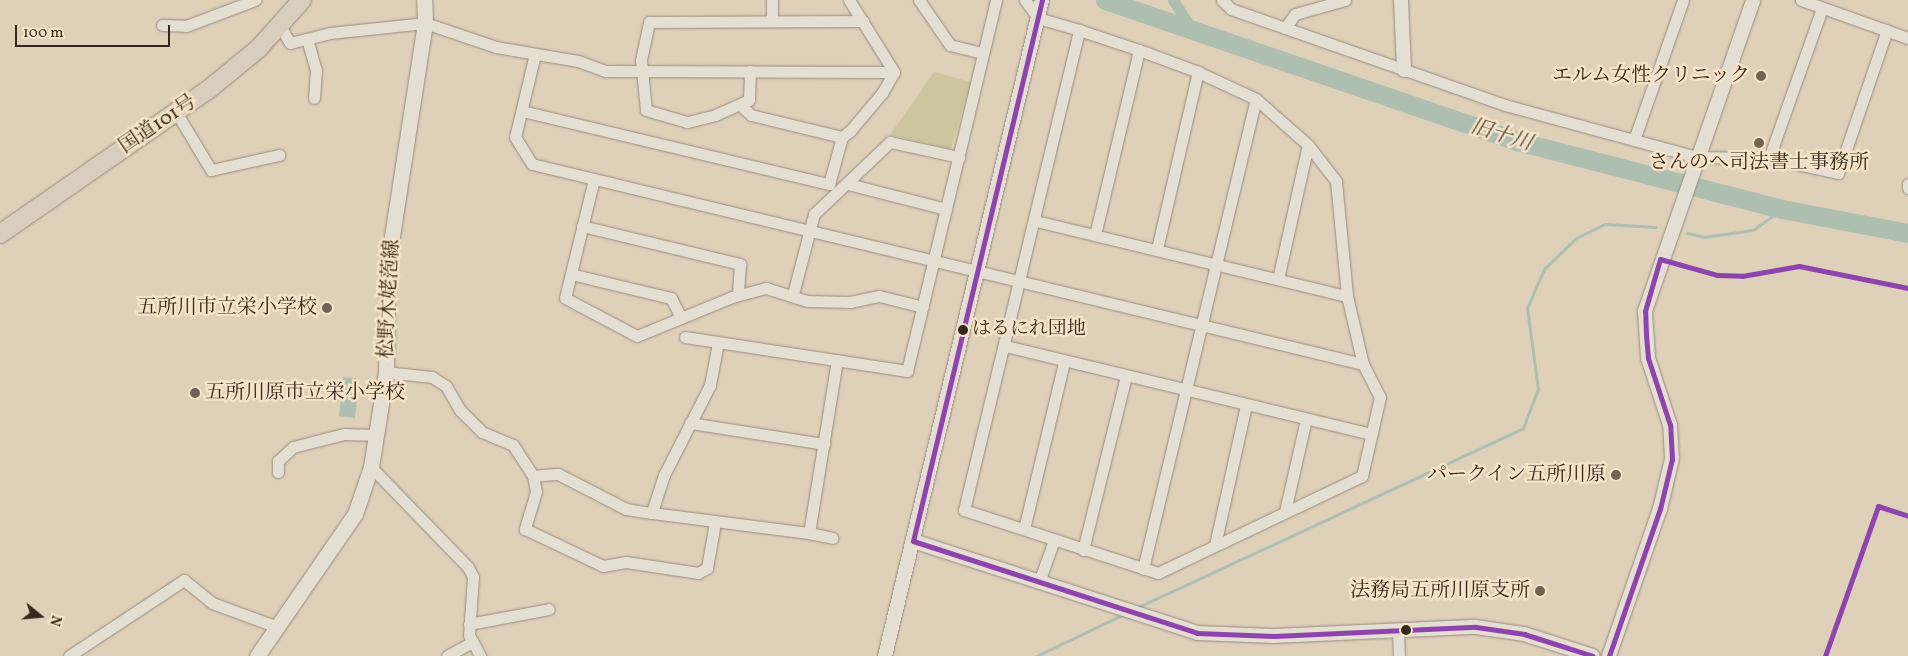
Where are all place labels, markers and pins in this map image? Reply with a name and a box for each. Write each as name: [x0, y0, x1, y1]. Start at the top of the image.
place label: エルム女性クリニック: [1550, 64, 1750, 88]
marker: エルム女性クリニック: [1754, 69, 1768, 83]
marker: さんのへ司法書士事務所: [1753, 137, 1765, 149]
place label: さんのへ司法書士事務所: [1649, 151, 1869, 175]
place label: 五所川市立栄小学校: [137, 296, 317, 320]
marker: 五所川市立栄小学校: [321, 302, 333, 314]
place label: はるにれ団地: [972, 319, 1086, 341]
marker: はるにれ団地: [958, 325, 968, 335]
place label: 五所川原市立栄小学校: [205, 381, 405, 405]
marker: 五所川原市立栄小学校: [189, 387, 201, 399]
place label: パークイン五所川原: [1426, 463, 1606, 487]
marker: パークイン五所川原: [1610, 469, 1622, 481]
place label: 法務局五所川原支所: [1350, 579, 1530, 603]
marker: 法務局五所川原支所: [1534, 585, 1546, 597]
unlabelled marker: [1401, 625, 1411, 635]

